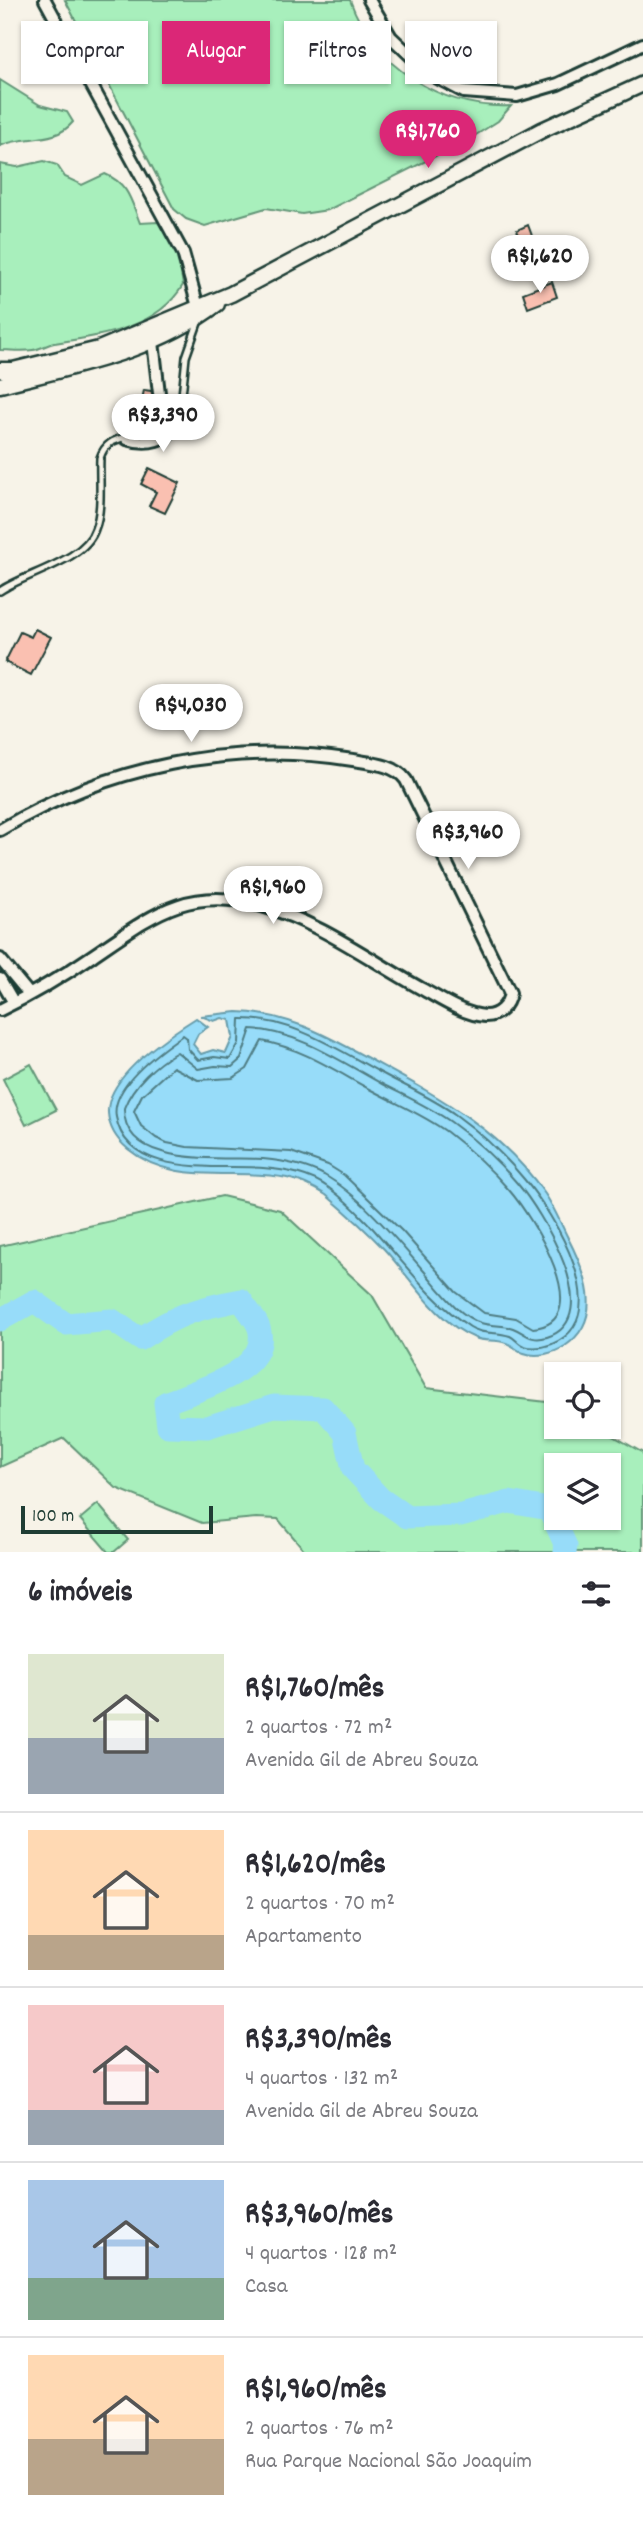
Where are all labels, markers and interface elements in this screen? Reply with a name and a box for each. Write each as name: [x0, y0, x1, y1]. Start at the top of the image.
chip: Comprar: [21, 21, 148, 84]
chip: Alugar: [162, 21, 270, 84]
chip: Filtros: [284, 21, 391, 84]
chip: Novo: [405, 21, 497, 84]
pin: R$1,760: [363, 110, 493, 170]
text: R$1,760: [396, 116, 460, 149]
pin: R$1,620: [475, 236, 605, 295]
text: R$1,620: [507, 241, 573, 274]
pin: R$3,390: [98, 394, 228, 454]
text: R$3,390: [128, 400, 198, 433]
pin: R$4,030: [126, 684, 256, 744]
text: R$4,030: [155, 690, 227, 723]
pin: R$3,960: [403, 812, 533, 871]
text: R$3,960: [432, 817, 504, 850]
pin: R$1,960: [208, 866, 338, 926]
text: R$1,960: [240, 872, 306, 905]
map controls: [544, 1362, 621, 1530]
button: locate: [544, 1362, 621, 1439]
button: layers: [544, 1453, 621, 1530]
scale bar: [21, 1503, 214, 1535]
text: 100 m: [32, 1504, 74, 1531]
text: 6 imóveis: [28, 1573, 133, 1616]
icon: filters: [577, 1575, 615, 1613]
text: R$1,760/mês: [245, 1669, 384, 1712]
icon: home: [84, 1682, 168, 1766]
text: 2 quartos · 72 m²: [245, 1712, 392, 1745]
text: Avenida Gil de Abreu Souza: [245, 1745, 478, 1778]
text: R$1,620/mês: [245, 1845, 386, 1888]
icon: home: [84, 1858, 168, 1942]
text: 2 quartos · 70 m²: [245, 1888, 395, 1921]
text: Apartamento: [245, 1921, 362, 1954]
text: R$3,390/mês: [245, 2020, 392, 2063]
icon: home: [84, 2033, 168, 2117]
text: 4 quartos · 132 m²: [245, 2063, 398, 2096]
text: Avenida Gil de Abreu Souza: [245, 2096, 478, 2129]
text: R$3,960/mês: [245, 2195, 393, 2238]
icon: home: [84, 2208, 168, 2292]
text: 4 quartos · 128 m²: [245, 2238, 397, 2271]
text: Casa: [245, 2271, 288, 2304]
text: R$1,960/mês: [245, 2370, 387, 2413]
icon: home: [84, 2383, 168, 2467]
text: 2 quartos · 76 m²: [245, 2413, 394, 2446]
text: Rua Parque Nacional São Joaquim: [245, 2446, 532, 2479]

